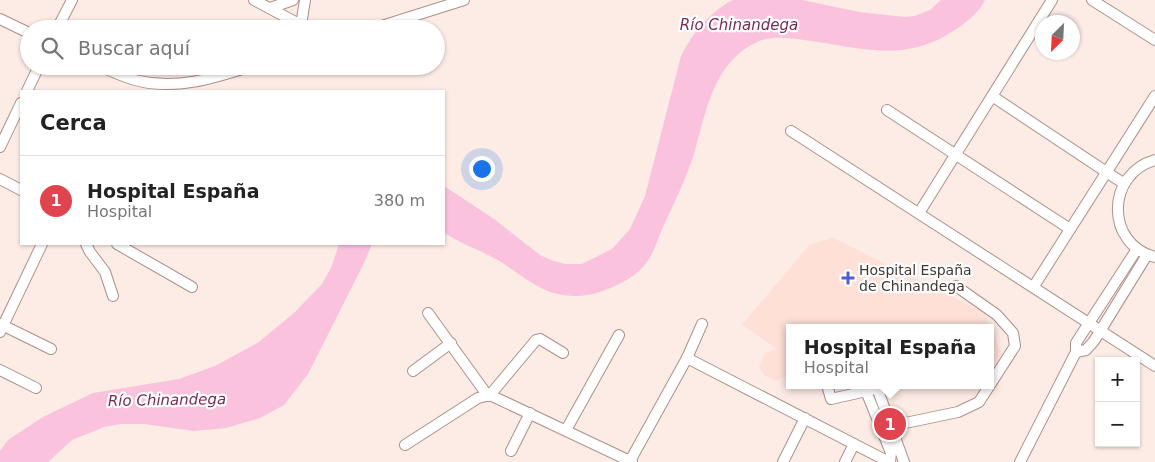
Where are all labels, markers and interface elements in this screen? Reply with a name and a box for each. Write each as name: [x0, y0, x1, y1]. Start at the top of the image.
north arrow: [1035, 15, 1080, 60]
water label: Río Chinandega: [680, 16, 798, 34]
search box: [20, 20, 445, 75]
icon: search: [38, 34, 66, 62]
text: Buscar aquí: [78, 37, 190, 59]
text: Cerca: [40, 111, 107, 135]
your location: [469, 156, 495, 182]
text: Hospital España: [87, 180, 259, 202]
text: 1: [50, 191, 62, 210]
text: 380 m: [374, 191, 425, 210]
text: Hospital: [87, 202, 152, 221]
place label: Hospital España de Chinandega: [859, 262, 972, 294]
marker: Hospital España de Chinandega: [841, 271, 855, 285]
popup: [786, 324, 994, 389]
text: Hospital España: [804, 336, 976, 358]
map controls: [1095, 357, 1140, 447]
button: +: [1095, 357, 1140, 402]
text: Hospital: [804, 358, 869, 377]
water label: Río Chinandega: [108, 390, 226, 410]
button: −: [1095, 402, 1140, 447]
pin: 1: [874, 405, 906, 443]

